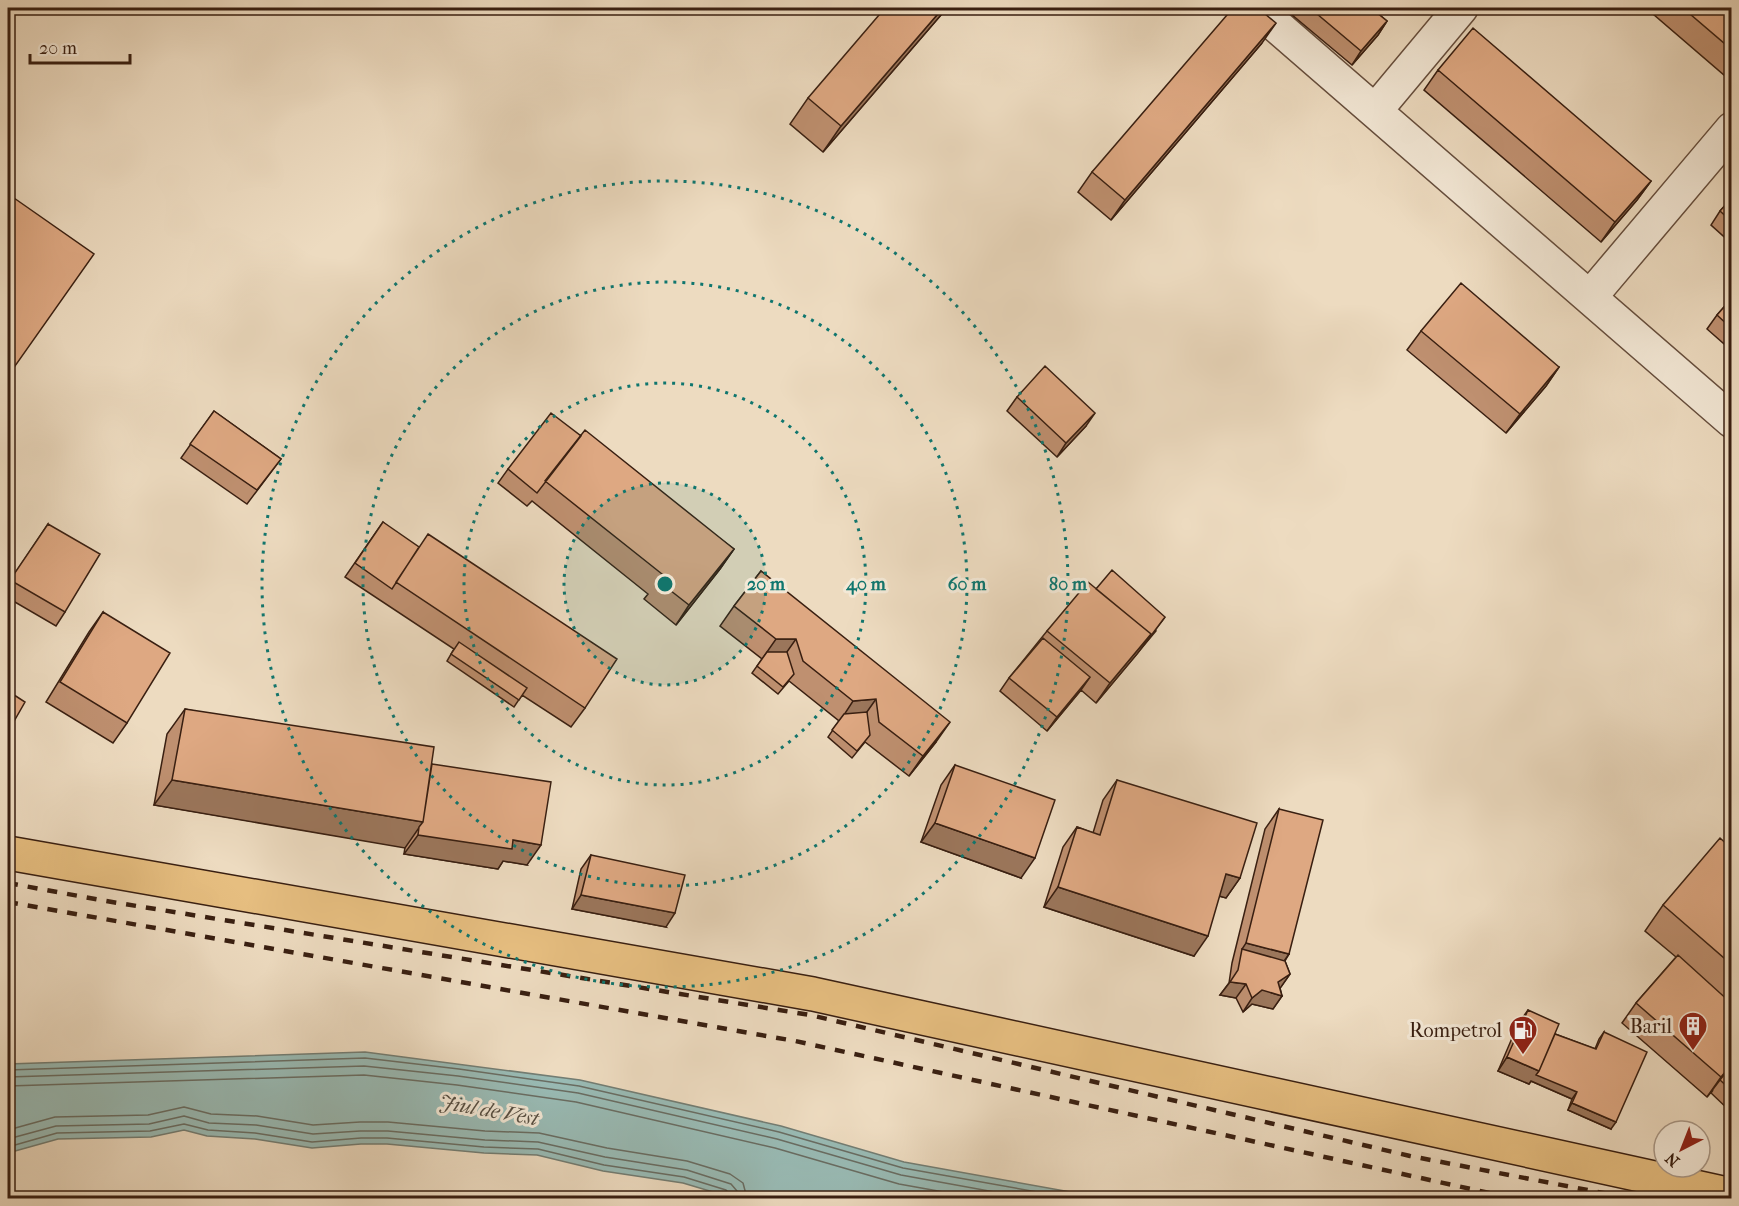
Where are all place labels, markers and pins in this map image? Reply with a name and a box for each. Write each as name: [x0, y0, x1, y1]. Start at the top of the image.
centre of rings: [655, 574, 675, 594]
building icon: Baril: [1677, 1010, 1709, 1052]
fuel station icon: Rompetrol: [1507, 1014, 1539, 1056]
place label: Baril: [1630, 1015, 1672, 1038]
place label: Rompetrol: [1409, 1019, 1502, 1042]

